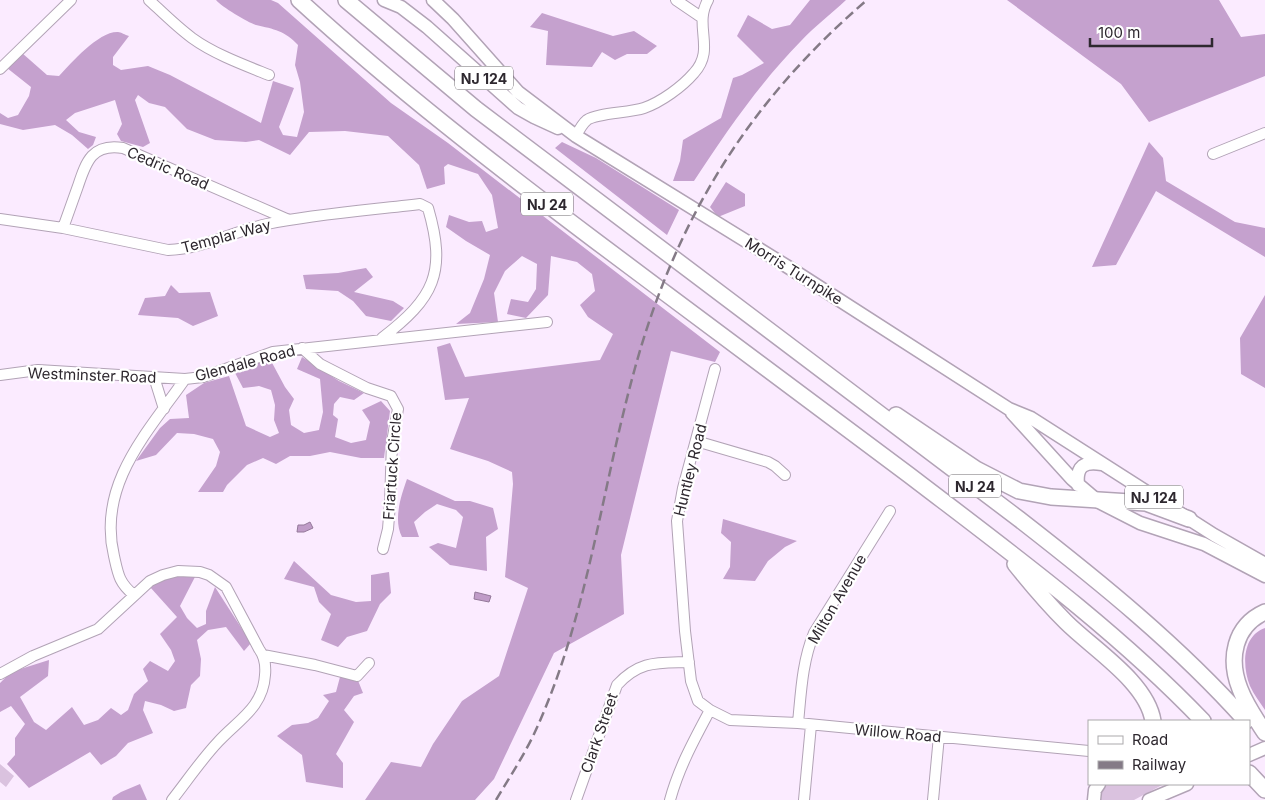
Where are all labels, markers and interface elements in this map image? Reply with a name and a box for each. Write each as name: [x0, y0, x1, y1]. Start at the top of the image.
scale bar: [1090, 15, 1212, 47]
text: 100 m: [1098, 23, 1140, 42]
road number: NJ 124: [455, 66, 513, 90]
street label: Cedric Road: [124, 142, 212, 194]
road number: NJ 24: [521, 192, 573, 215]
street label: Templar Way: [179, 215, 274, 257]
street label: Morris Turnpike: [742, 233, 846, 309]
street label: Glendale Road: [193, 341, 297, 385]
street label: Westminster Road: [27, 363, 157, 387]
street label: Friartuck Circle: [379, 411, 405, 521]
street label: Huntley Road: [669, 422, 711, 518]
road number: NJ 24: [949, 474, 1001, 498]
road number: NJ 124: [1125, 486, 1183, 508]
street label: Milton Avenue: [804, 551, 870, 647]
street label: Clark Street: [576, 690, 622, 776]
street label: Willow Road: [854, 720, 942, 746]
legend: [1088, 720, 1250, 785]
text: Road: [1132, 730, 1168, 749]
text: Railway: [1132, 755, 1187, 774]

